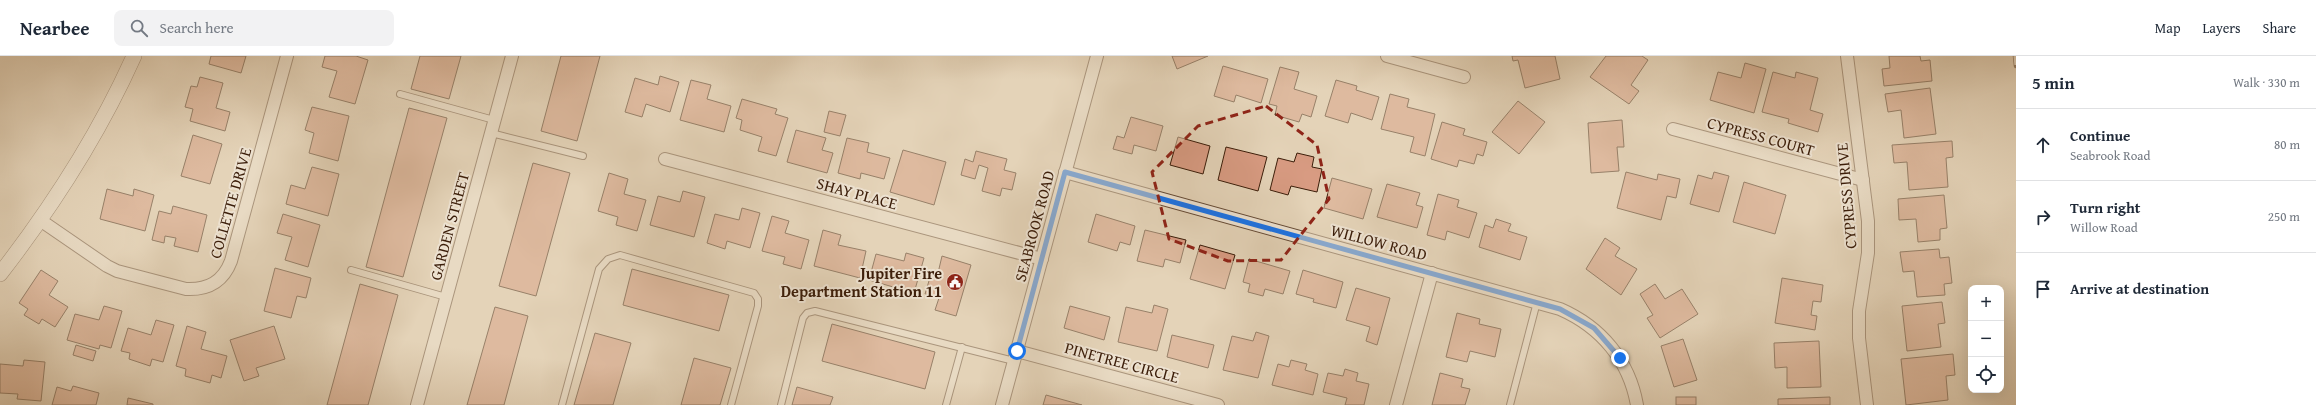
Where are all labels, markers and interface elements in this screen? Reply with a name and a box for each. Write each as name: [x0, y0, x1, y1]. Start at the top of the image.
search box: [114, 10, 394, 46]
text: Nearbee: [20, 14, 90, 42]
icon: search: [128, 17, 150, 39]
text: Search here: [160, 17, 234, 38]
text: Map: [2155, 18, 2181, 38]
text: Layers: [2203, 18, 2241, 38]
text: Share: [2263, 18, 2296, 38]
text: 5 min: [2032, 70, 2074, 95]
text: Walk · 330 m: [2233, 73, 2300, 92]
street label: CYPRESS COURT: [1705, 110, 1817, 162]
text: Continue: [2070, 125, 2131, 146]
icon: ahead: [2032, 134, 2054, 156]
text: 80 m: [2274, 135, 2300, 154]
street label: CYPRESS DRIVE: [1829, 142, 1863, 250]
street label: COLLETTE DRIVE: [203, 145, 257, 261]
text: Seabrook Road: [2070, 146, 2150, 165]
street label: SEABROOK ROAD: [1008, 167, 1060, 284]
street label: GARDEN STREET: [423, 169, 475, 283]
street label: SHAY PLACE: [814, 171, 900, 215]
text: Turn right: [2070, 197, 2141, 218]
icon: right: [2032, 206, 2054, 228]
text: 250 m: [2268, 207, 2300, 226]
street label: WILLOW ROAD: [1328, 218, 1430, 266]
text: Willow Road: [2070, 218, 2138, 237]
place label: Jupiter Fire Department Station 11: [781, 261, 942, 303]
public building icon: Jupiter Fire Department Station 11: [945, 272, 965, 292]
icon: arrive: [2032, 278, 2054, 300]
text: Arrive at destination: [2070, 278, 2209, 299]
map controls: [1968, 285, 2004, 393]
button: +: [1968, 285, 2004, 321]
button: −: [1968, 321, 2004, 357]
street label: PINETREE CIRCLE: [1062, 335, 1182, 389]
route start: [1008, 342, 1026, 360]
route end: [1611, 349, 1629, 367]
button: locate: [1968, 357, 2004, 393]

